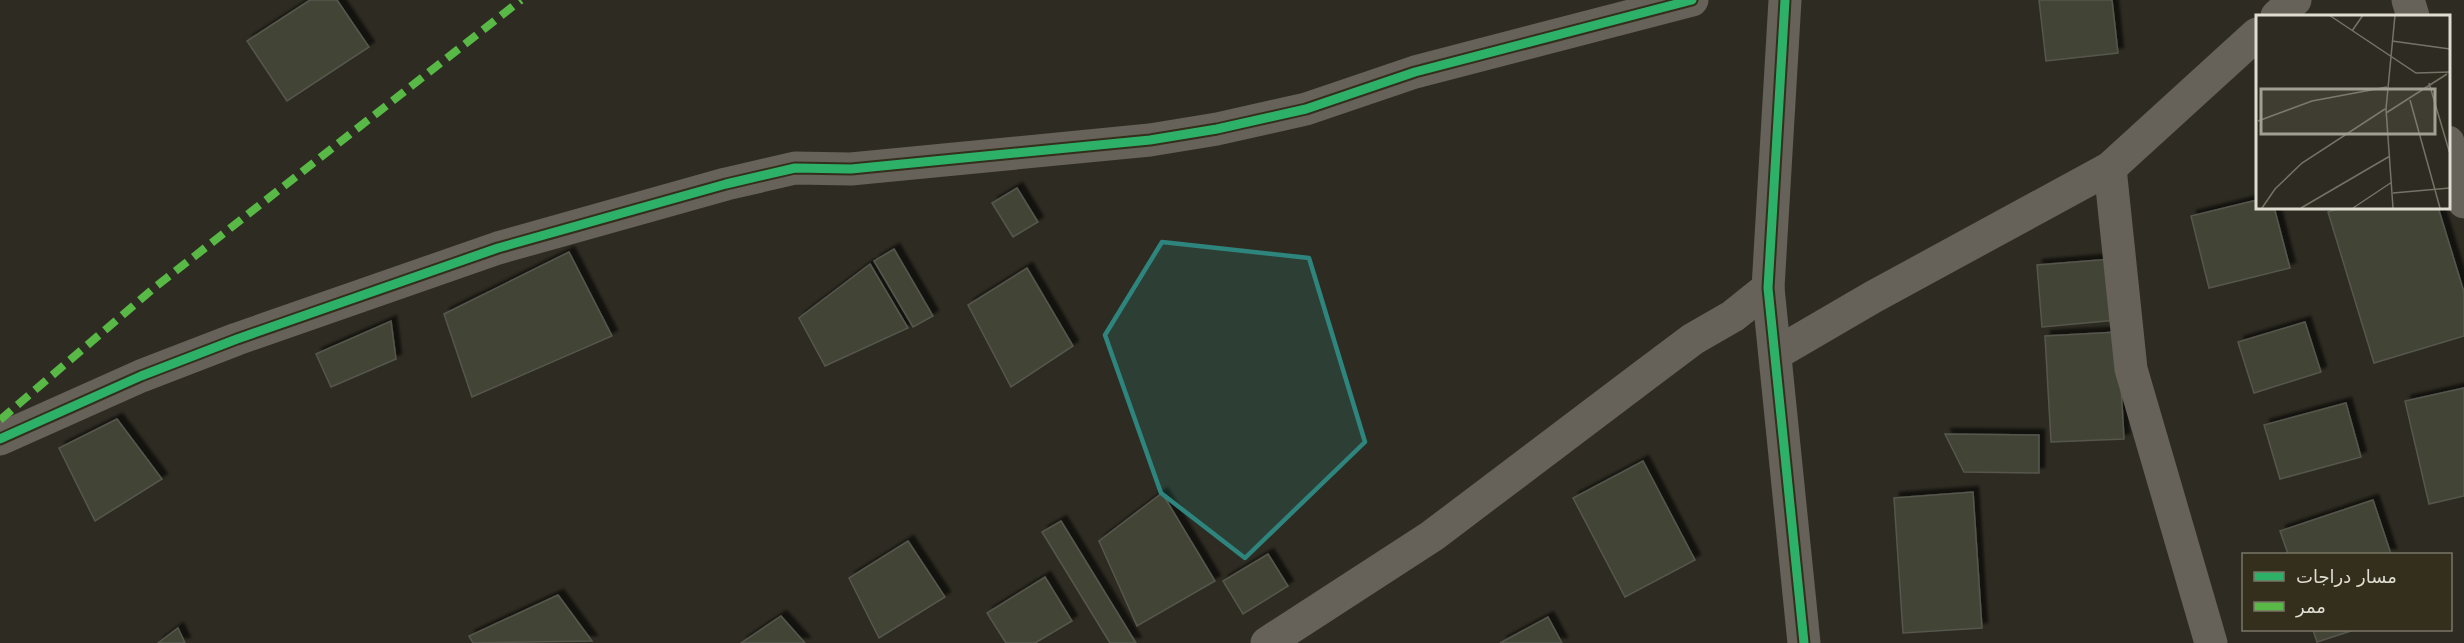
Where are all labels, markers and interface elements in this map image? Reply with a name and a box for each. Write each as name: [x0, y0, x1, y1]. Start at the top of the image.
inset map: [2256, 15, 2449, 208]
legend: [2242, 553, 2452, 631]
text: مسار دراجات: [2296, 566, 2397, 587]
text: ممر: [2295, 596, 2326, 618]

